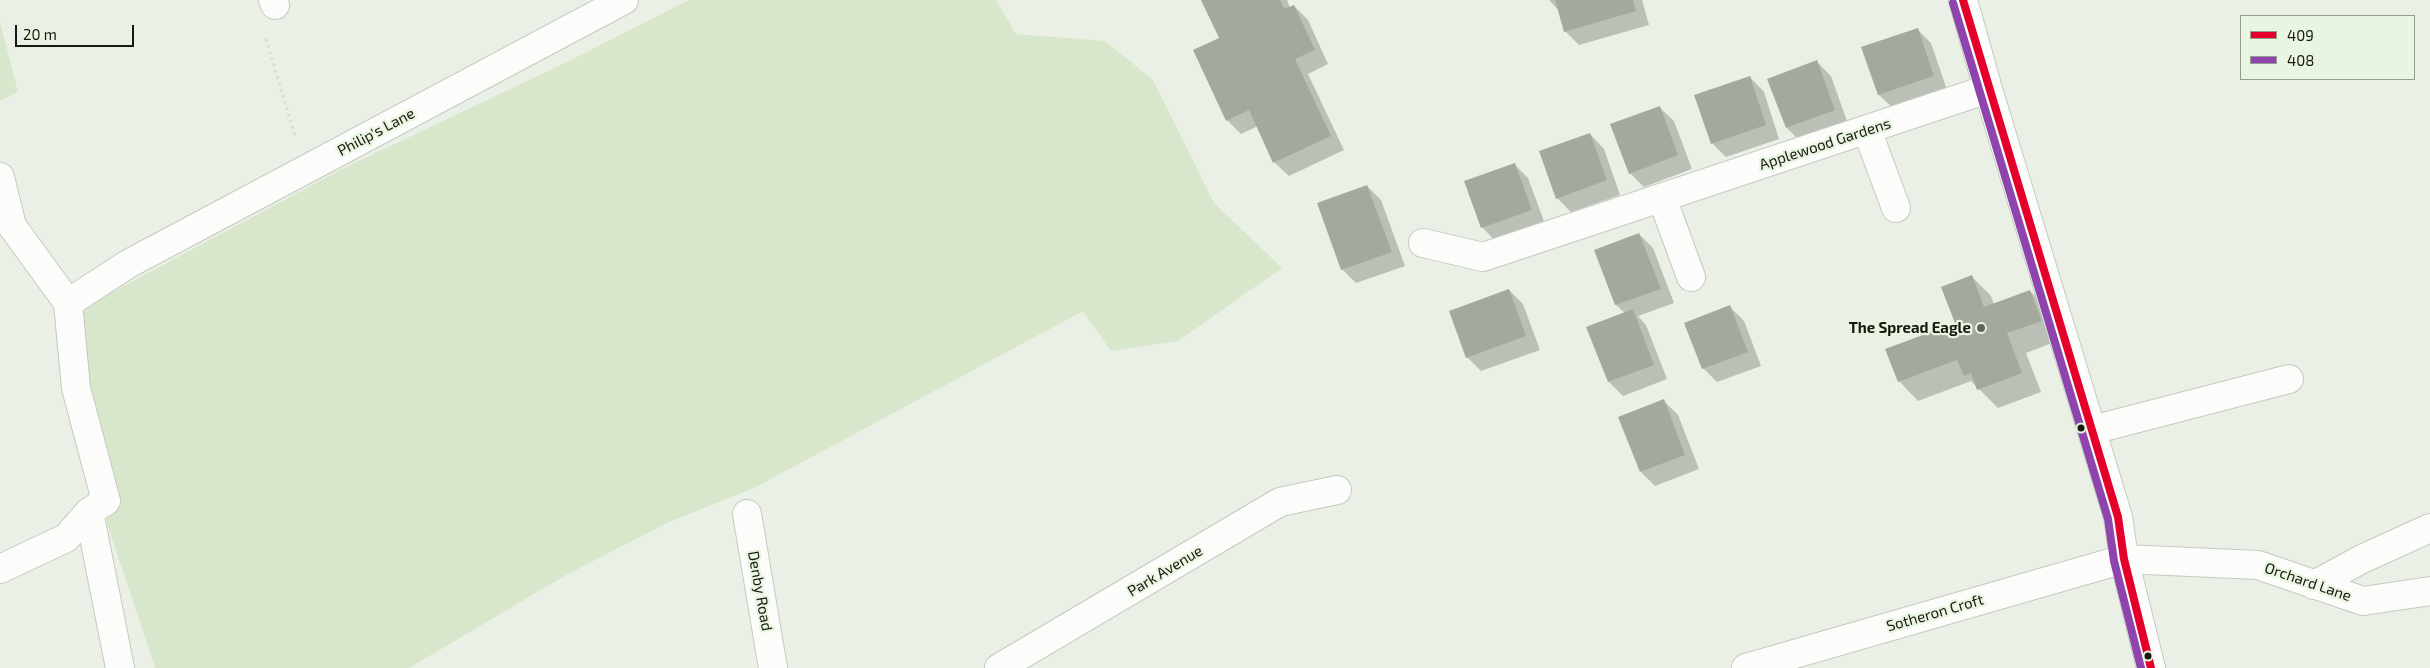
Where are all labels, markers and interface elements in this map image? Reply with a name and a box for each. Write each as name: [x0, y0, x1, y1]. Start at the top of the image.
scale bar: [18, 15, 136, 47]
legend: [2240, 15, 2415, 80]
text: 20 m: [23, 25, 57, 43]
text: 409: [2287, 26, 2314, 44]
text: 408: [2287, 51, 2314, 69]
street label: Philip's Lane: [334, 104, 418, 160]
street label: Applewood Gardens: [1757, 114, 1893, 174]
place label: The Spread Eagle: [1849, 319, 1971, 337]
marker: The Spread Eagle: [1975, 322, 1987, 334]
unlabelled marker: [2076, 423, 2086, 433]
street label: Park Avenue: [1124, 542, 1206, 600]
street label: Denby Road: [744, 550, 776, 632]
street label: Orchard Lane: [2262, 559, 2354, 605]
street label: Sotheron Croft: [1884, 591, 1986, 635]
unlabelled marker: [2143, 651, 2153, 661]

